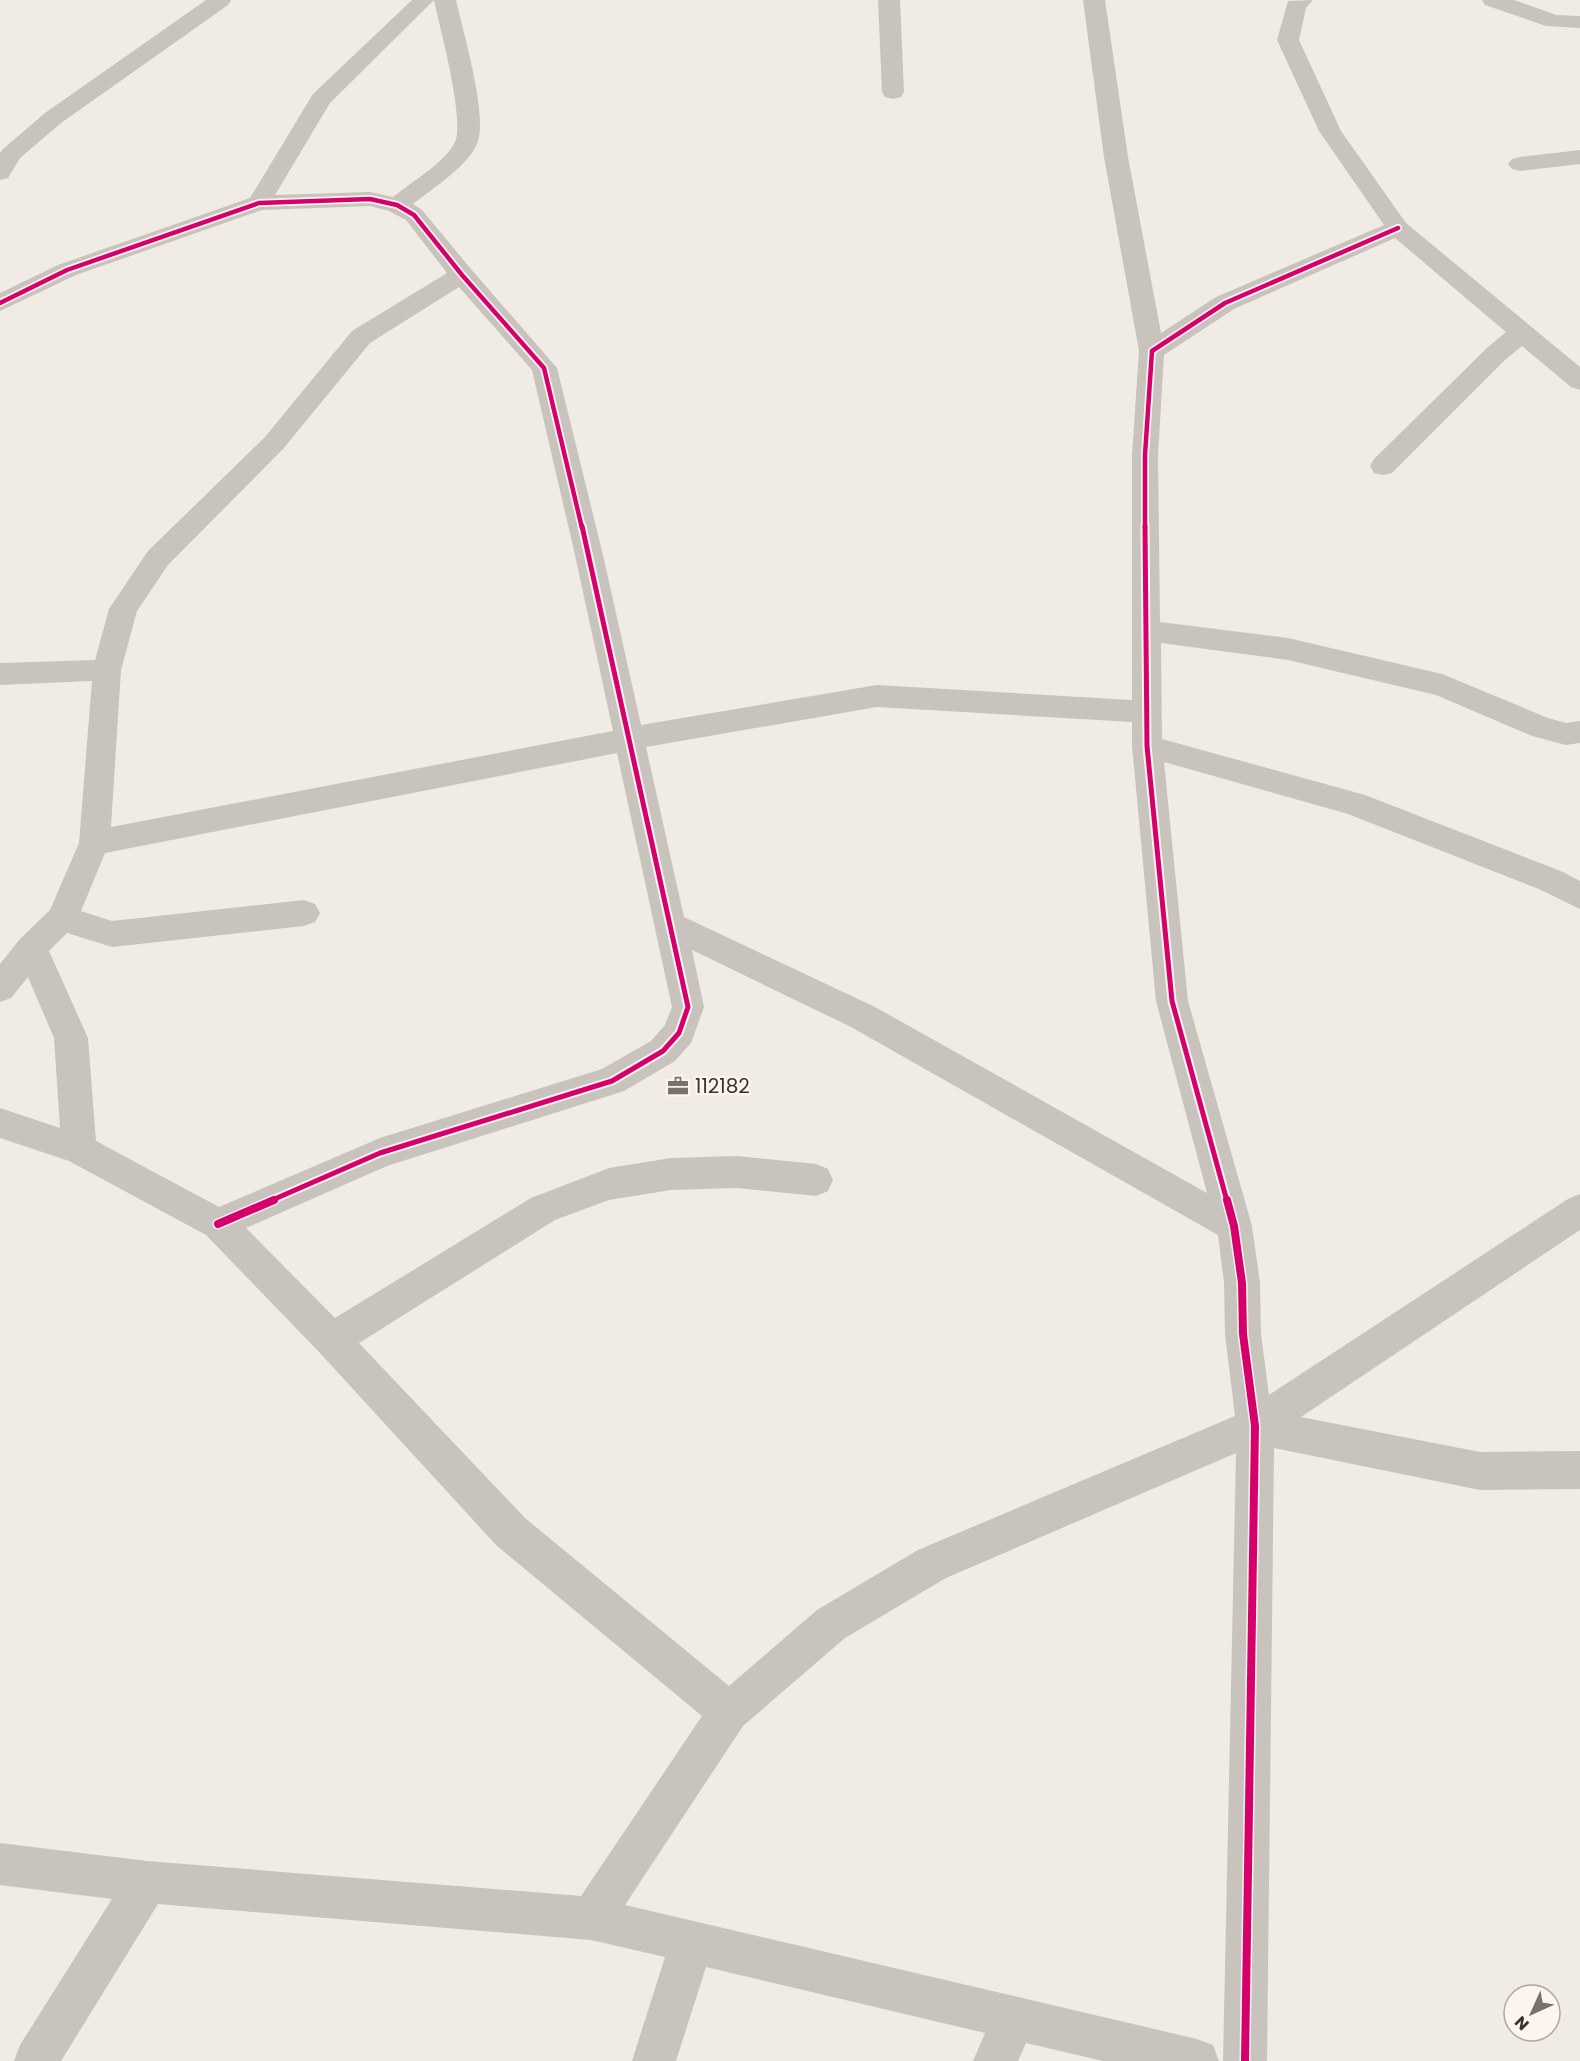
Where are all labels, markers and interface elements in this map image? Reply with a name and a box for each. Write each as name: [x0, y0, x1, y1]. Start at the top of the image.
place label: 112182: [695, 1072, 750, 1100]
office icon: 112182: [666, 1074, 690, 1098]
north arrow: [1502, 1983, 1562, 2043]
text: N: [1509, 2011, 1534, 2036]

